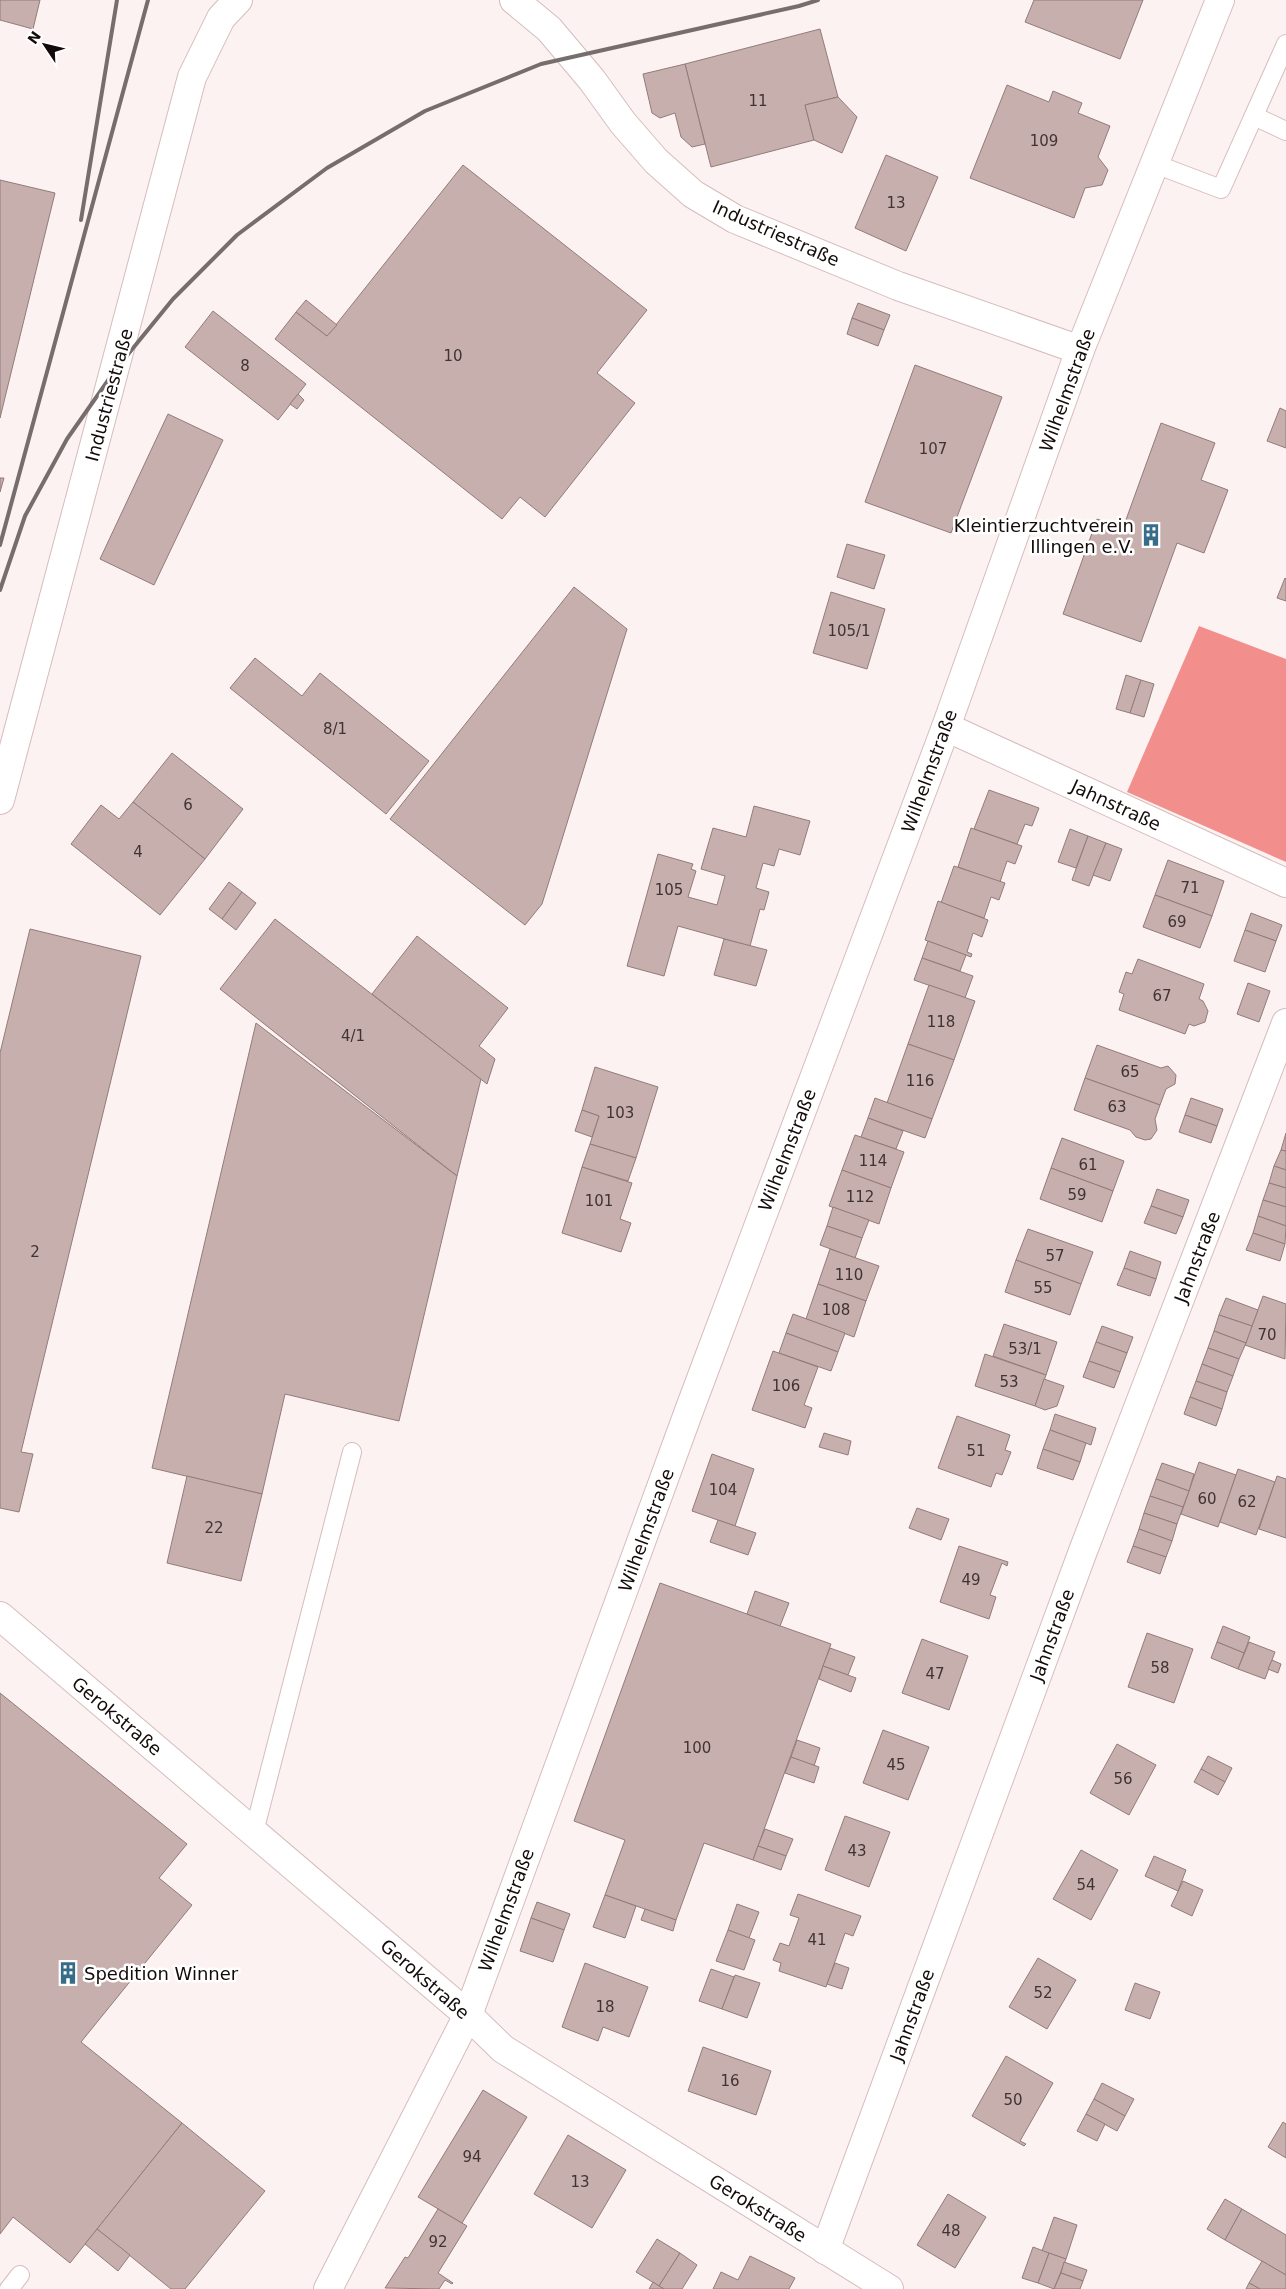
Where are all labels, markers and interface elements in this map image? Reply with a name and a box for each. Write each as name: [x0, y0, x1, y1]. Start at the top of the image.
north arrow: [20, 20, 70, 70]
text: N: [24, 28, 44, 47]
house number: 11: [748, 92, 768, 110]
house number: 109: [1030, 132, 1058, 150]
house number: 13: [886, 194, 906, 212]
street label: Industriestraße: [709, 196, 843, 270]
street label: Wilhelmstraße: [1035, 325, 1099, 455]
street label: Industriestraße: [81, 326, 137, 464]
house number: 10: [443, 347, 463, 365]
house number: 8: [240, 357, 250, 375]
house number: 107: [919, 440, 947, 458]
place label: Kleintierzuchtverein Illingen e.V.: [954, 515, 1134, 557]
building icon: Kleintierzuchtverein Illingen e.V.: [1138, 522, 1164, 548]
house number: 105/1: [827, 622, 871, 640]
street label: Wilhelmstraße: [897, 706, 961, 836]
house number: 8/1: [323, 720, 347, 738]
street label: Jahnstraße: [1067, 775, 1164, 835]
house number: 6: [183, 796, 193, 814]
house number: 4: [133, 843, 143, 861]
house number: 71: [1180, 879, 1200, 897]
house number: 105: [655, 881, 683, 899]
house number: 69: [1167, 913, 1187, 931]
house number: 67: [1152, 987, 1172, 1005]
house number: 118: [927, 1013, 955, 1031]
house number: 4/1: [341, 1027, 365, 1045]
house number: 65: [1120, 1063, 1140, 1081]
house number: 116: [906, 1072, 934, 1090]
street label: Wilhelmstraße: [754, 1086, 820, 1214]
house number: 63: [1107, 1098, 1127, 1116]
house number: 103: [606, 1104, 634, 1122]
house number: 114: [859, 1152, 887, 1170]
house number: 61: [1078, 1156, 1098, 1174]
house number: 59: [1067, 1186, 1087, 1204]
house number: 112: [846, 1188, 874, 1206]
house number: 101: [585, 1192, 613, 1210]
street label: Jahnstraße: [1170, 1208, 1224, 1307]
house number: 2: [30, 1243, 40, 1261]
house number: 57: [1045, 1247, 1065, 1265]
house number: 110: [835, 1266, 863, 1284]
house number: 55: [1033, 1279, 1053, 1297]
house number: 108: [822, 1301, 850, 1319]
house number: 70: [1257, 1326, 1277, 1344]
house number: 53/1: [1008, 1340, 1042, 1358]
house number: 53: [999, 1373, 1019, 1391]
house number: 106: [772, 1377, 800, 1395]
house number: 51: [966, 1442, 986, 1460]
street label: Wilhelmstraße: [614, 1465, 678, 1595]
house number: 104: [709, 1481, 737, 1499]
house number: 60: [1197, 1490, 1217, 1508]
house number: 62: [1237, 1493, 1257, 1511]
house number: 22: [204, 1519, 224, 1537]
house number: 49: [961, 1571, 981, 1589]
street label: Jahnstraße: [1025, 1586, 1078, 1685]
house number: 58: [1150, 1659, 1170, 1677]
house number: 47: [925, 1665, 945, 1683]
street label: Gerokstraße: [68, 1672, 166, 1760]
house number: 100: [683, 1739, 711, 1757]
house number: 45: [886, 1756, 906, 1774]
house number: 56: [1113, 1770, 1133, 1788]
house number: 43: [847, 1842, 867, 1860]
street label: Wilhelmstraße: [474, 1845, 538, 1975]
house number: 54: [1076, 1876, 1096, 1894]
house number: 41: [807, 1931, 827, 1949]
street label: Gerokstraße: [376, 1935, 474, 2023]
building icon: Spedition Winner: [55, 1960, 81, 1986]
place label: Spedition Winner: [84, 1963, 239, 1984]
street label: Jahnstraße: [885, 1966, 938, 2065]
house number: 52: [1033, 1984, 1053, 2002]
house number: 18: [595, 1998, 615, 2016]
house number: 16: [720, 2072, 740, 2090]
house number: 50: [1003, 2091, 1023, 2109]
house number: 94: [462, 2148, 482, 2166]
street label: Gerokstraße: [705, 2170, 811, 2246]
house number: 13: [570, 2173, 590, 2191]
house number: 48: [941, 2222, 961, 2240]
house number: 92: [428, 2233, 448, 2251]

